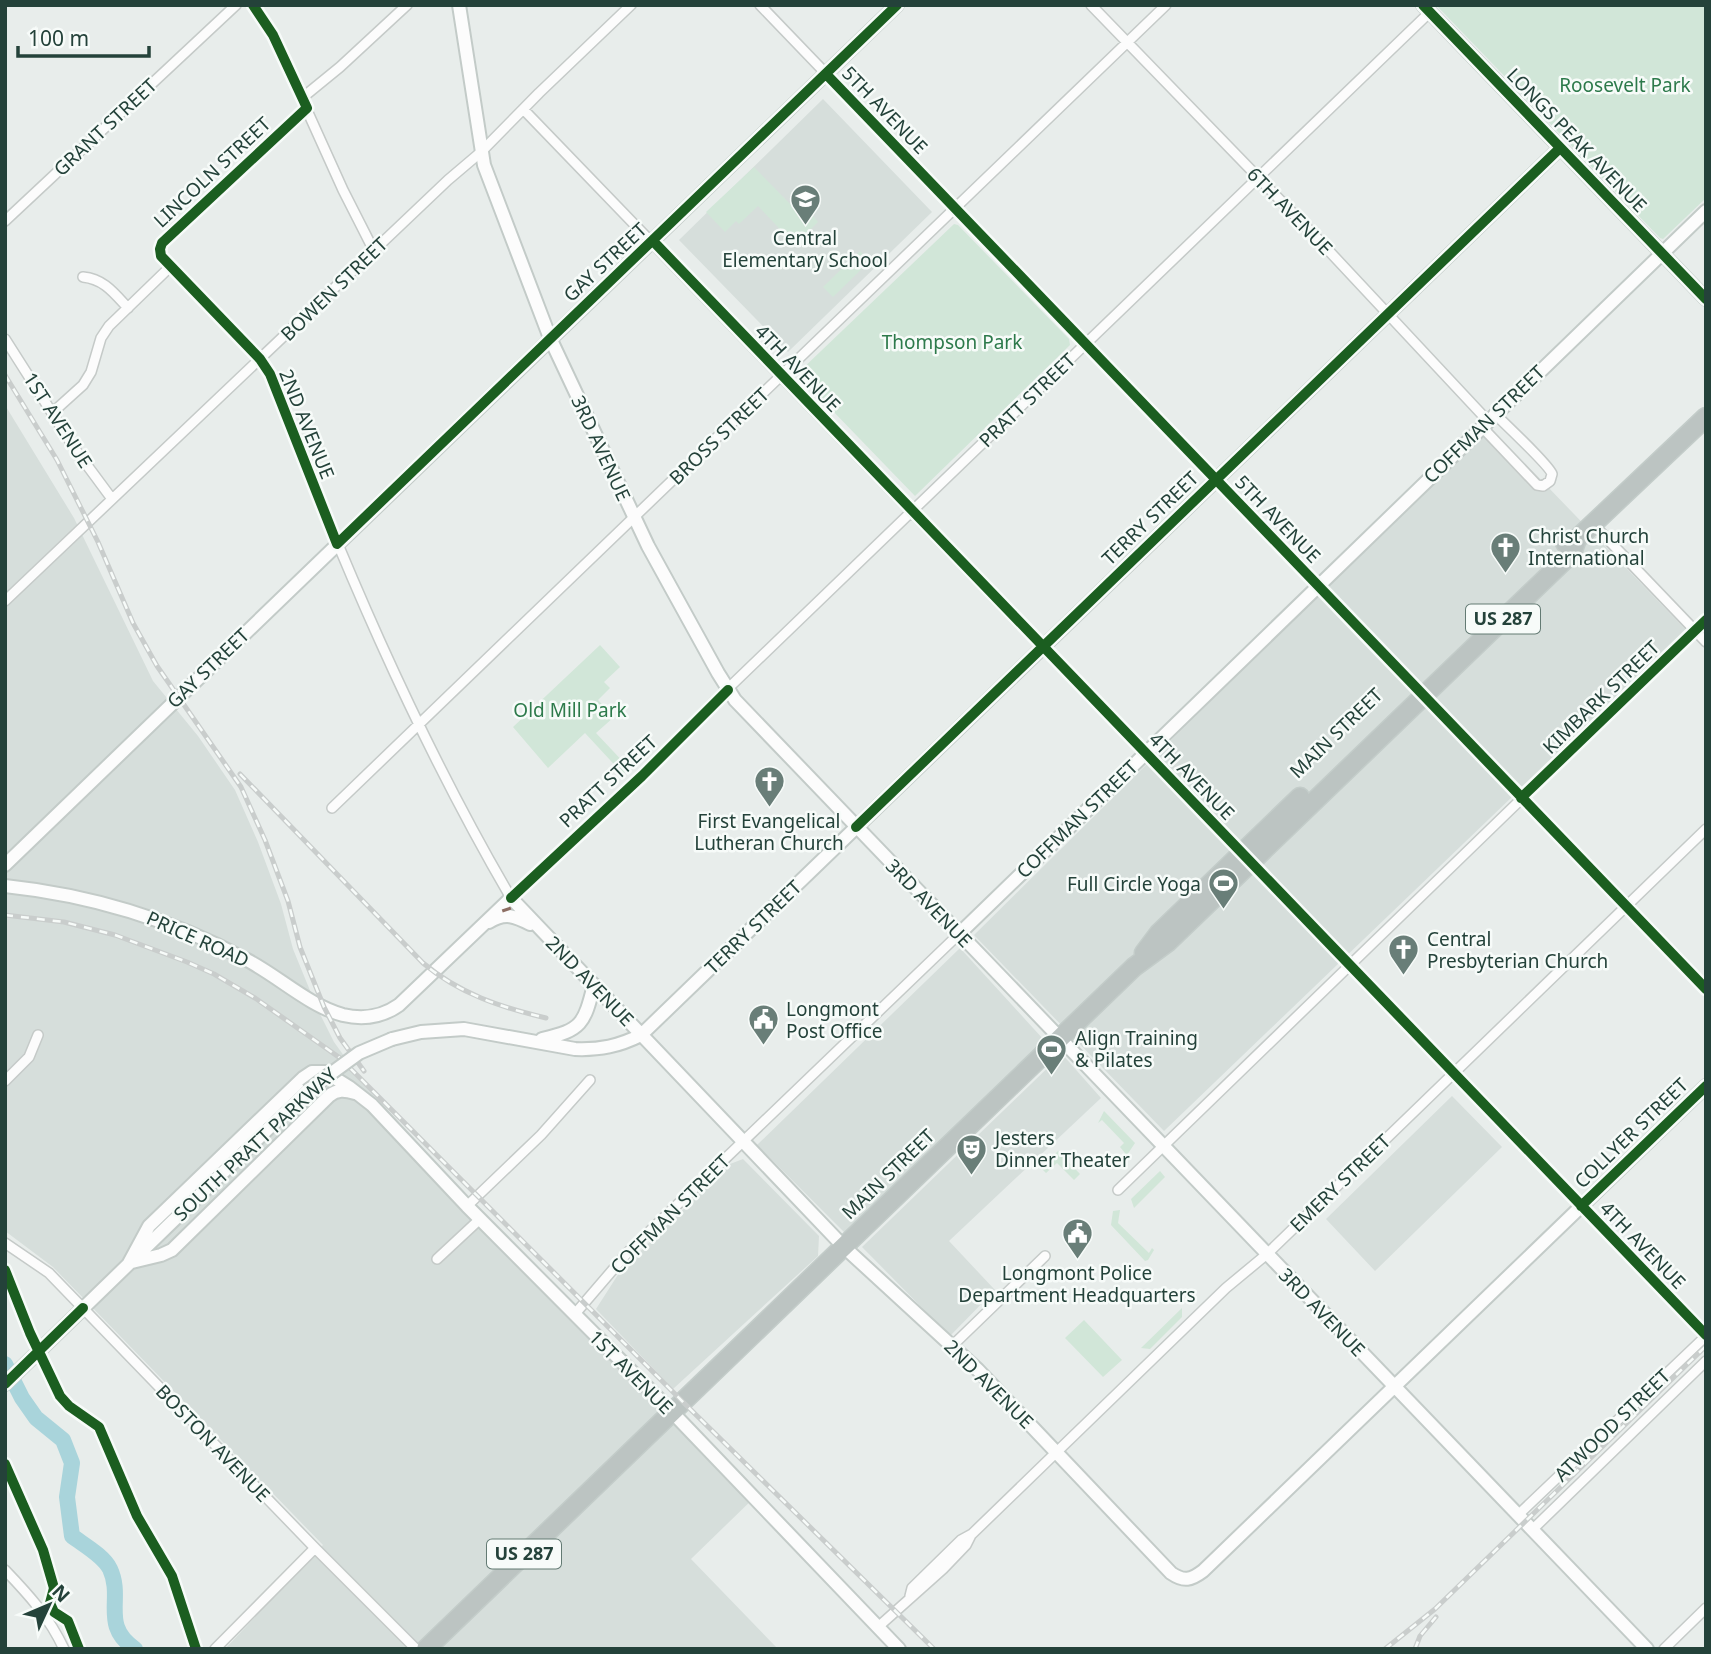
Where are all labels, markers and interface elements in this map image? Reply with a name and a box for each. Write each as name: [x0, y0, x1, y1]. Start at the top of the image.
scale bar: [18, 14, 149, 58]
text: 100 m: [28, 24, 89, 52]
street label: 5TH AVENUE: [837, 60, 933, 160]
street label: LONGS PEAK AVENUE: [1501, 62, 1653, 218]
street label: GRANT STREET: [48, 72, 163, 182]
park label: Roosevelt Park: [1559, 72, 1691, 98]
street label: LINCOLN STREET: [148, 111, 276, 233]
street label: 6TH AVENUE: [1242, 161, 1338, 261]
school or university icon: Central Elementary School: [788, 182, 822, 226]
street label: GAY STREET: [558, 216, 653, 307]
place label: Central Elementary School: [722, 225, 888, 273]
street label: BOWEN STREET: [275, 231, 393, 347]
street label: 4TH AVENUE: [750, 318, 846, 418]
park label: Thompson Park: [882, 329, 1022, 355]
street label: PRATT STREET: [973, 347, 1081, 453]
street label: COFFMAN STREET: [1418, 359, 1551, 489]
street label: 2ND AVENUE: [273, 365, 341, 483]
street label: 1ST AVENUE: [17, 367, 99, 473]
street label: BROSS STREET: [663, 381, 775, 490]
street label: 3RD AVENUE: [565, 391, 637, 505]
street label: TERRY STREET: [1096, 465, 1204, 571]
street label: 5TH AVENUE: [1230, 469, 1326, 569]
place label: Christ Church International: [1528, 523, 1649, 571]
church icon: Christ Church International: [1488, 530, 1522, 574]
road number: US 287: [1466, 604, 1540, 634]
street label: GAY STREET: [161, 622, 255, 714]
street label: KIMBARK STREET: [1537, 634, 1665, 759]
street label: MAIN STREET: [1284, 682, 1388, 784]
park label: Old Mill Park: [513, 697, 627, 723]
street label: 4TH AVENUE: [1144, 726, 1240, 826]
street label: PRATT STREET: [553, 729, 663, 833]
street label: COFFMAN STREET: [1011, 754, 1144, 884]
church icon: First Evangelical Lutheran Church: [752, 765, 786, 809]
place label: First Evangelical Lutheran Church: [694, 808, 844, 856]
street label: 3RD AVENUE: [880, 853, 978, 953]
sports icon: Full Circle Yoga: [1207, 867, 1241, 911]
place label: Full Circle Yoga: [1067, 871, 1201, 897]
street label: TERRY STREET: [699, 874, 807, 980]
street label: PRICE ROAD: [143, 905, 253, 973]
place label: Central Presbyterian Church: [1427, 926, 1608, 974]
street label: 2ND AVENUE: [540, 930, 640, 1032]
church icon: Central Presbyterian Church: [1387, 933, 1421, 977]
place label: Longmont Post Office: [786, 996, 883, 1044]
public building icon: Longmont Post Office: [746, 1003, 780, 1047]
place label: Align Training & Pilates: [1075, 1025, 1198, 1073]
sports icon: Align Training & Pilates: [1035, 1032, 1069, 1076]
street label: SOUTH PRATT PARKWAY: [168, 1061, 342, 1227]
street label: COLLYER STREET: [1569, 1072, 1694, 1194]
street label: MAIN STREET: [836, 1123, 940, 1225]
place label: Jesters Dinner Theater: [993, 1125, 1130, 1173]
street label: EMERY STREET: [1284, 1128, 1396, 1238]
theatre icon: Jesters Dinner Theater: [955, 1132, 989, 1176]
street label: COFFMAN STREET: [604, 1148, 736, 1280]
street label: 4TH AVENUE: [1595, 1195, 1691, 1295]
public building icon: Longmont Police Department Headquarters: [1060, 1217, 1094, 1261]
place label: Longmont Police Department Headquarters: [958, 1260, 1196, 1308]
street label: 3RD AVENUE: [1273, 1262, 1371, 1362]
street label: 1ST AVENUE: [583, 1324, 679, 1420]
street label: 2ND AVENUE: [939, 1334, 1039, 1434]
street label: ATWOOD STREET: [1548, 1363, 1676, 1487]
street label: BOSTON AVENUE: [150, 1378, 276, 1508]
road number: US 287: [487, 1540, 561, 1568]
north arrow: [14, 1570, 84, 1640]
text: N: [47, 1579, 76, 1608]

